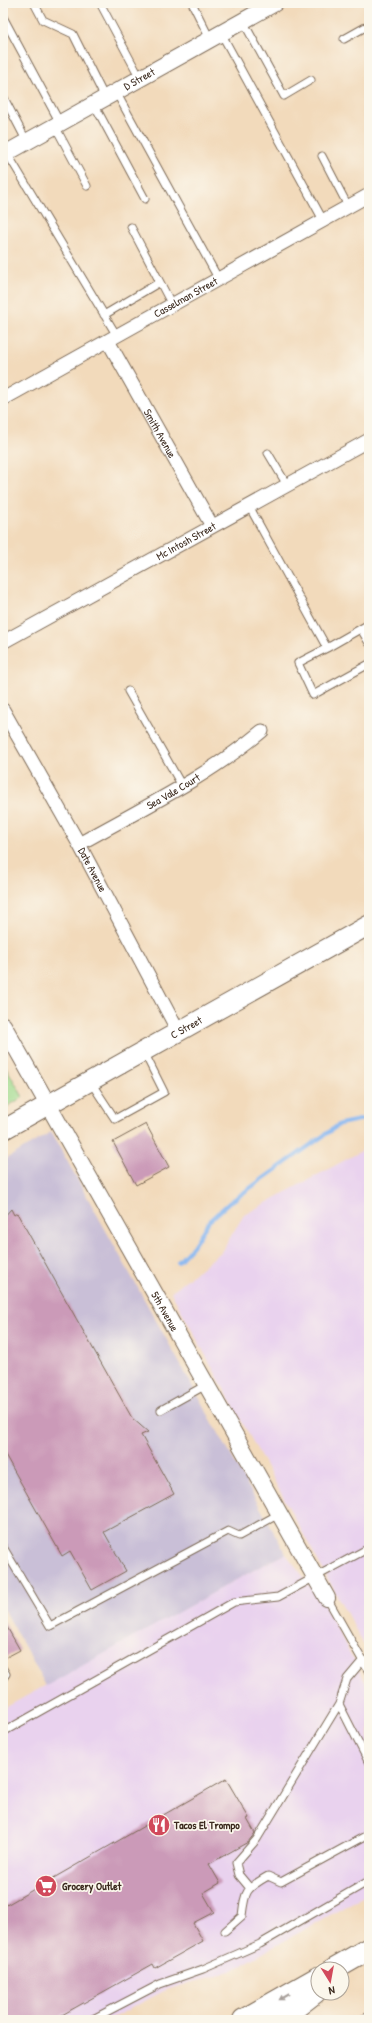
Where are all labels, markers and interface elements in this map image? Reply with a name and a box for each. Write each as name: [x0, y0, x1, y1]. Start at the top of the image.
street label: D Street: [121, 65, 157, 93]
street label: Casselman Street: [151, 274, 220, 321]
street label: Smith Avenue: [141, 406, 180, 461]
street label: Mc Intosh Street: [154, 519, 219, 563]
street label: Sea Vale Court: [144, 770, 203, 812]
street label: Date Avenue: [75, 845, 110, 895]
street label: C Street: [168, 1013, 205, 1042]
street label: 5th Avenue: [148, 1289, 182, 1334]
restaurant icon: Tacos El Trompo: [146, 1812, 172, 1838]
place label: Tacos El Trompo: [173, 1818, 240, 1833]
supermarket icon: Grocery Outlet: [33, 1873, 59, 1899]
place label: Grocery Outlet: [62, 1879, 123, 1894]
north arrow: [310, 1961, 350, 2001]
text: N: [328, 1983, 336, 1998]
one-way arrow: [278, 1994, 290, 2000]

